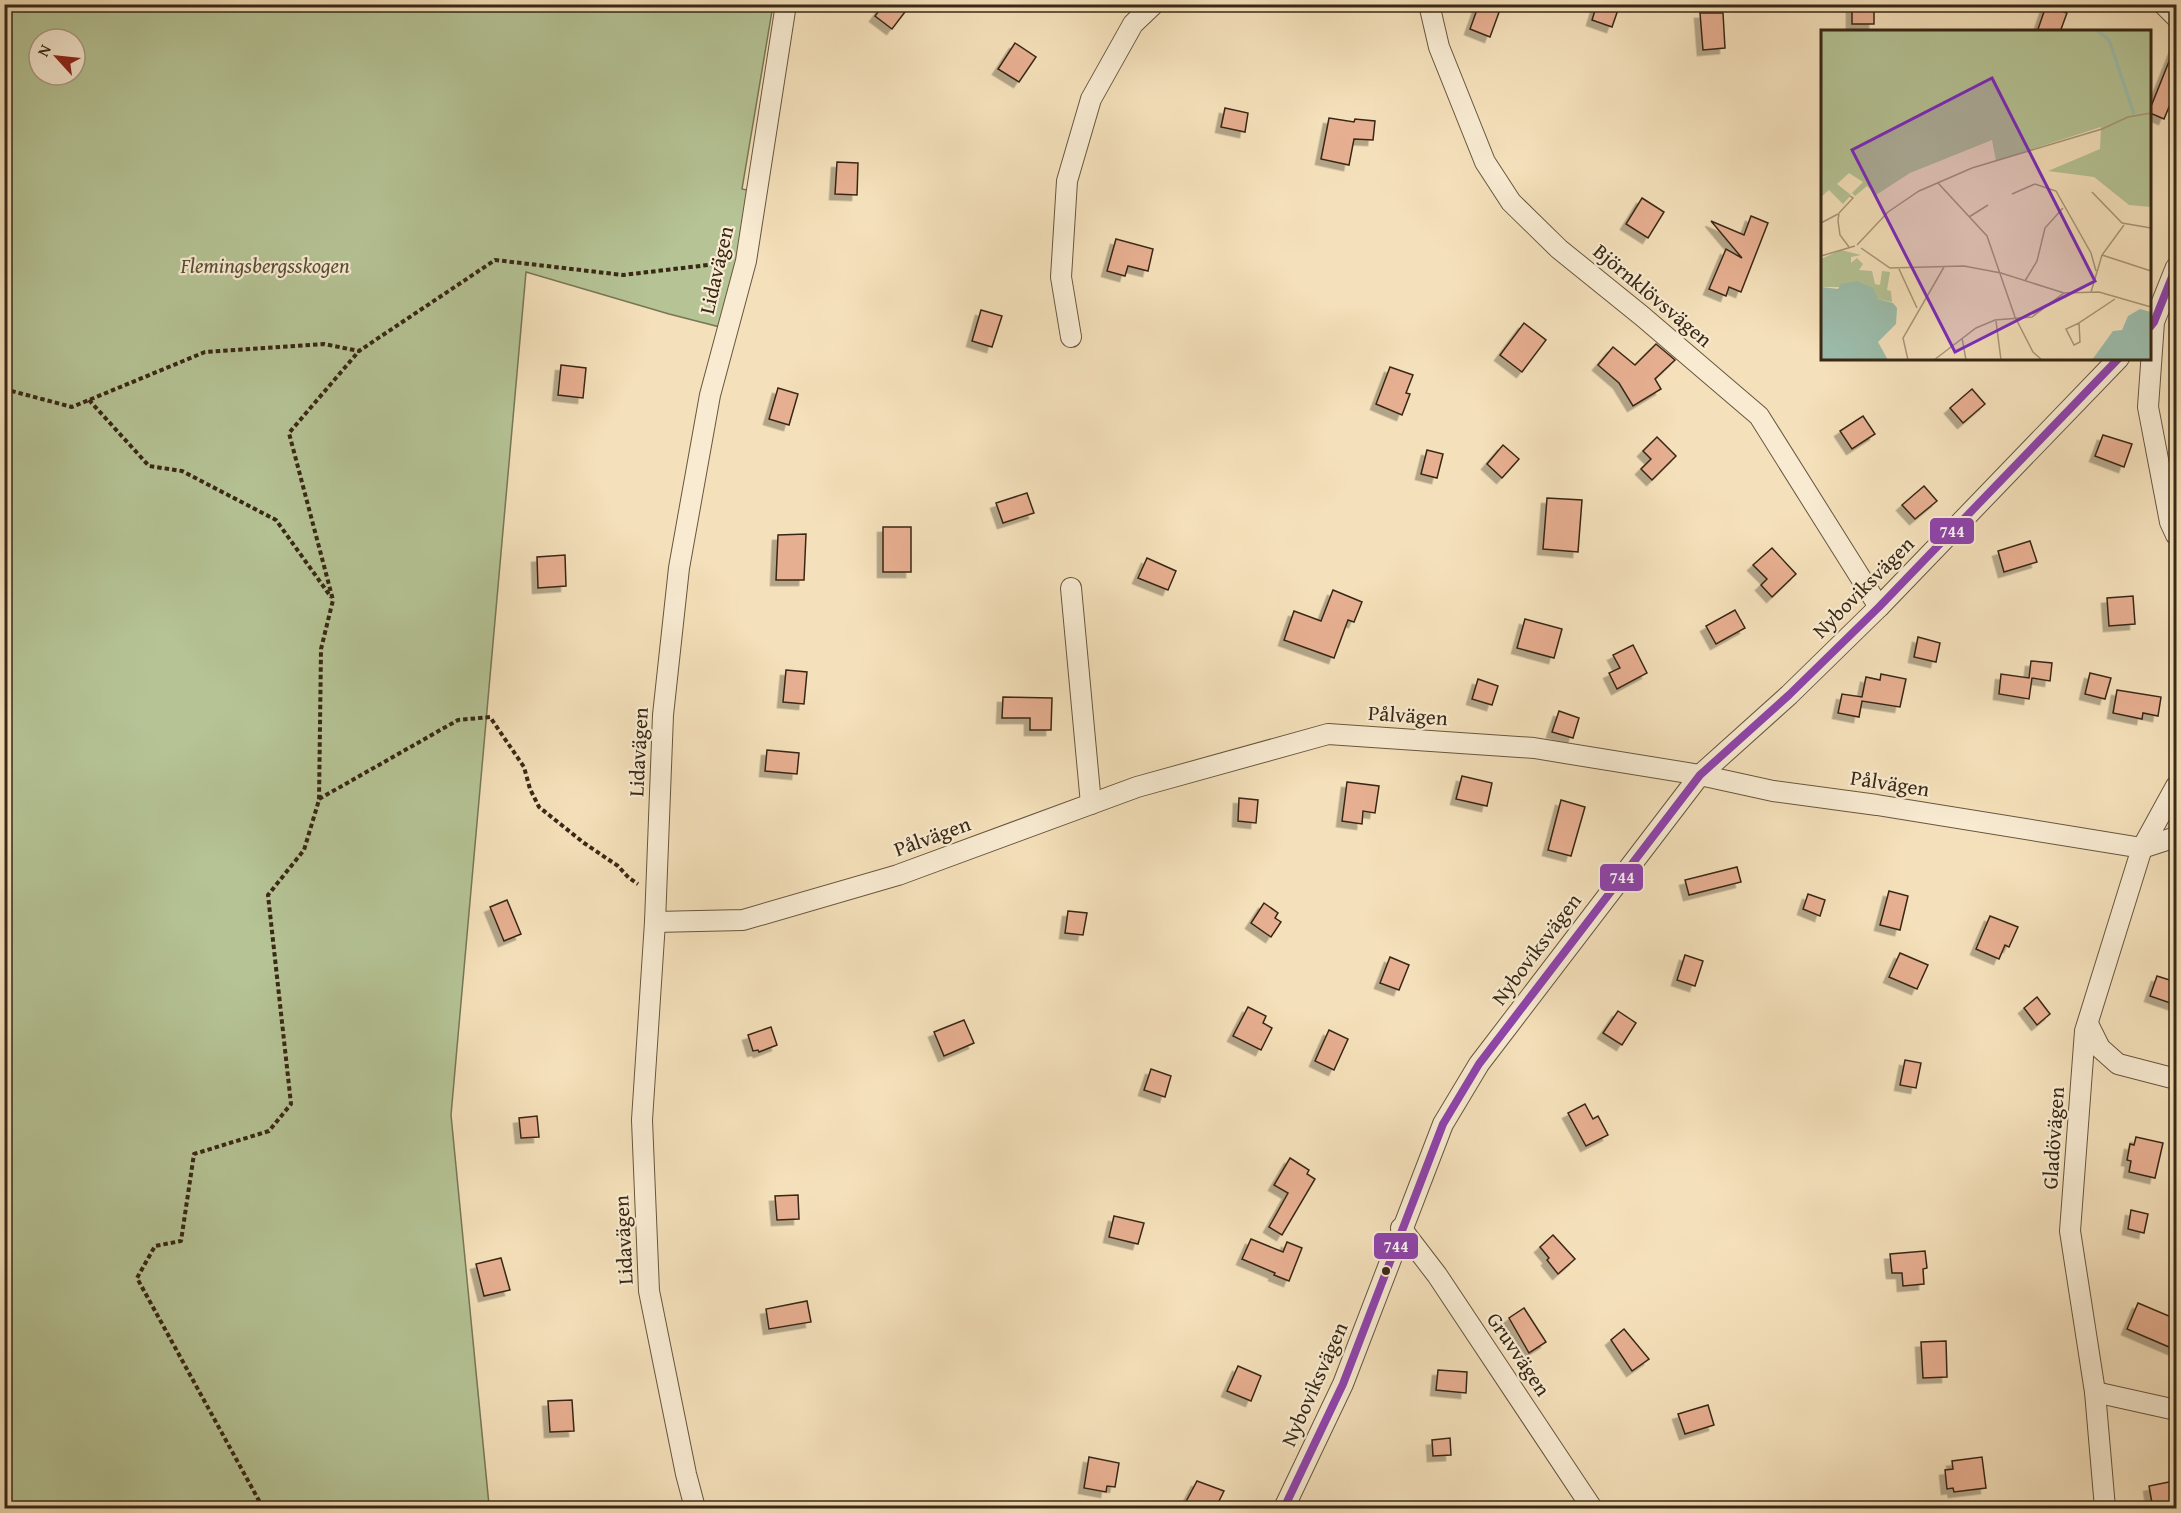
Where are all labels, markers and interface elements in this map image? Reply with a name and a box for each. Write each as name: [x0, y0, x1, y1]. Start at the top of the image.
north arrow: [27, 27, 87, 87]
inset map: [1821, 30, 2151, 360]
text: N: [31, 40, 57, 60]
street label: Lidavägen: [691, 223, 741, 317]
street label: Björnklövsvägen: [1587, 236, 1720, 354]
park label: Flemingsbergsskogen: [179, 250, 350, 281]
line badge: 744: [1929, 517, 1975, 545]
text: 744: [1940, 519, 1964, 543]
street label: Nyboviksvägen: [1805, 529, 1921, 645]
street label: Pålvägen: [1367, 697, 1449, 733]
street label: Lidavägen: [620, 706, 656, 797]
street label: Pålvägen: [1848, 761, 1932, 805]
street label: Pålvägen: [889, 808, 975, 864]
line badge: 744: [1599, 863, 1644, 892]
text: 744: [1610, 865, 1634, 889]
street label: Nyboviksvägen: [1484, 886, 1589, 1012]
street label: Gladövägen: [2034, 1086, 2072, 1190]
street label: Lidavägen: [605, 1194, 641, 1285]
line badge: 744: [1373, 1232, 1419, 1260]
text: 744: [1384, 1234, 1408, 1258]
unlabelled marker: [1380, 1265, 1392, 1277]
street label: Gruvvägen: [1479, 1306, 1559, 1402]
street label: Nyboviksvägen: [1273, 1317, 1355, 1451]

